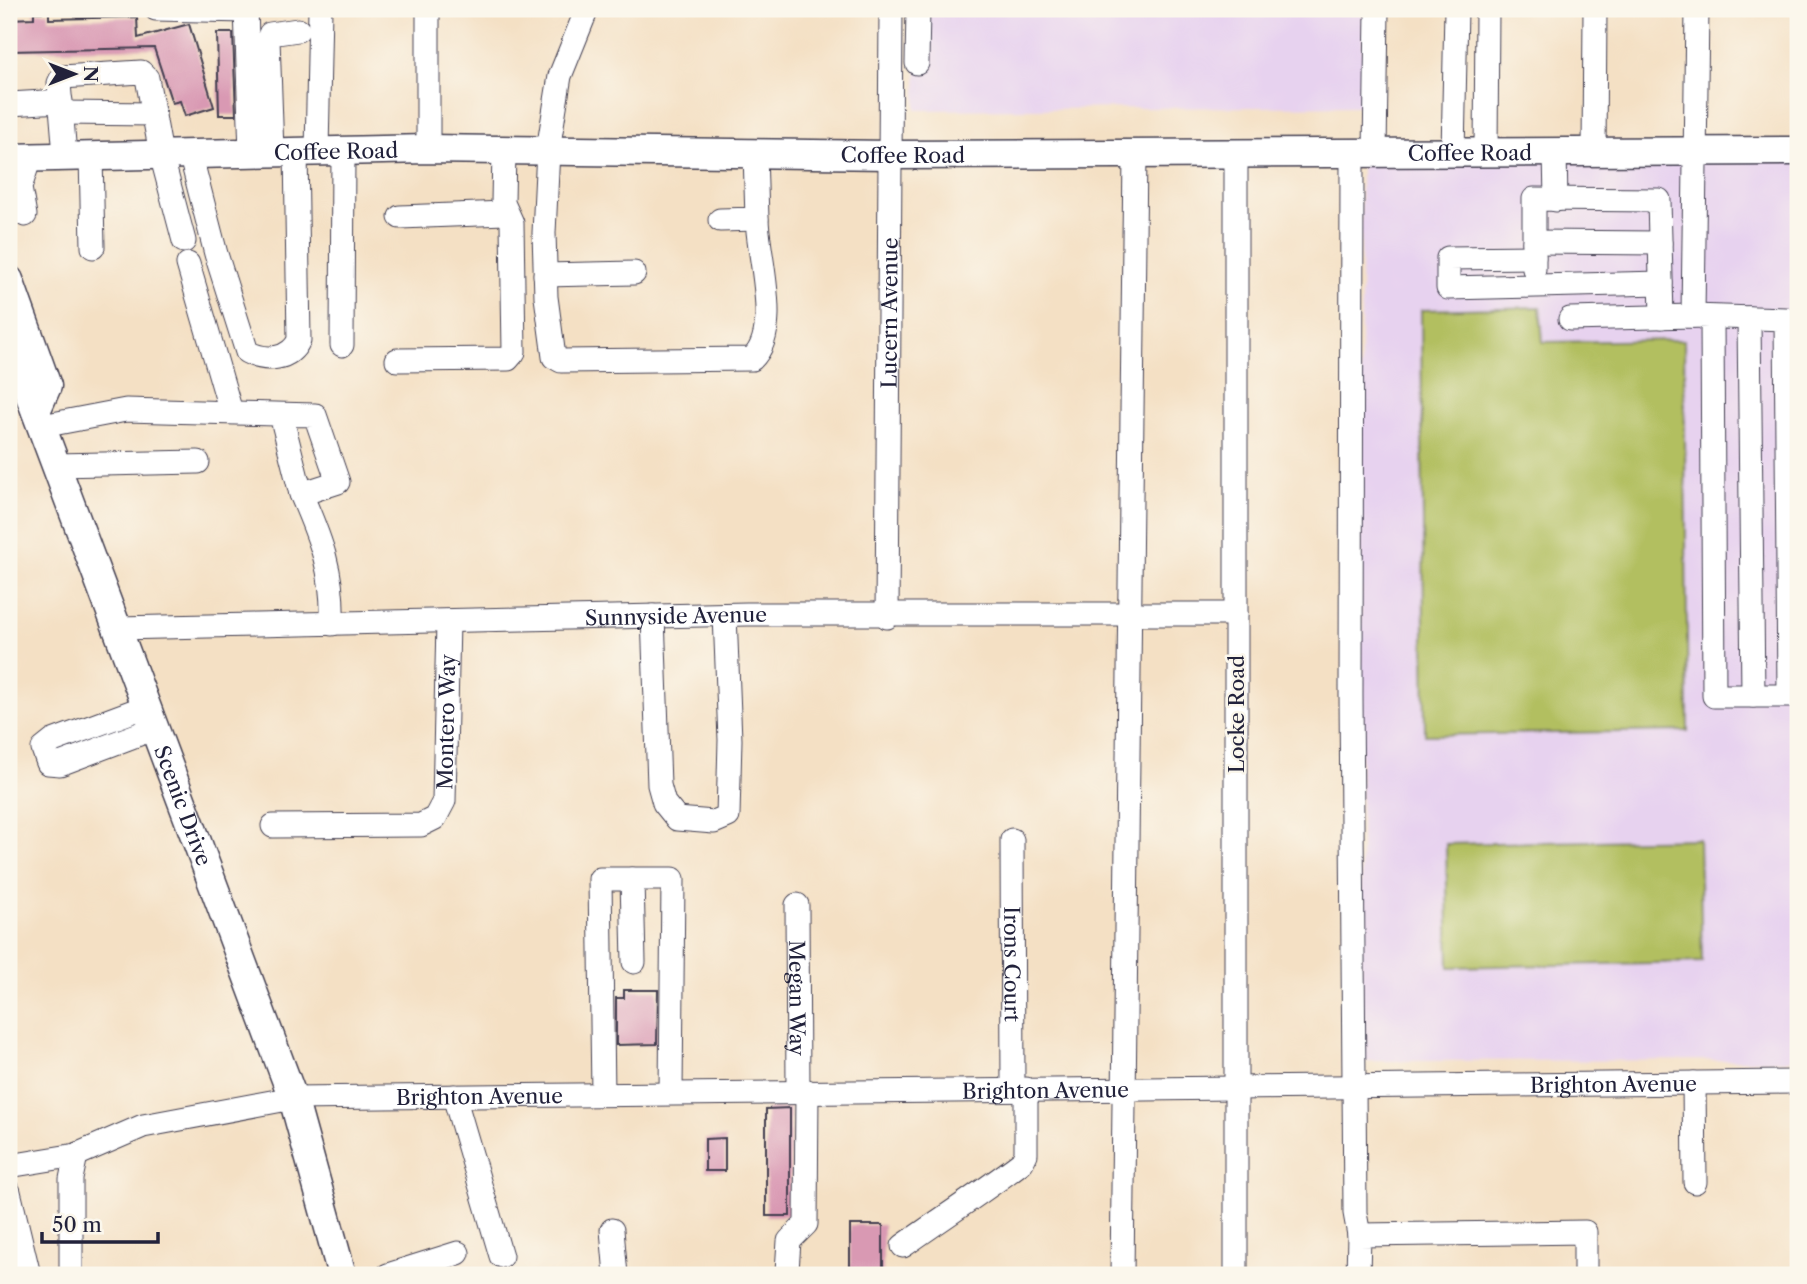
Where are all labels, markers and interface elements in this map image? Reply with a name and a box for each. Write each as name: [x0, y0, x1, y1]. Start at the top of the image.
north arrow: [38, 38, 108, 108]
text: N: [79, 66, 102, 82]
street label: Coffee Road: [274, 137, 399, 165]
street label: Coffee Road: [1408, 140, 1532, 165]
street label: Coffee Road: [841, 142, 965, 168]
street label: Lucern Avenue: [876, 237, 902, 389]
street label: Sunnyside Avenue: [585, 602, 767, 630]
street label: Montero Way: [432, 654, 460, 790]
street label: Locke Road: [1224, 655, 1249, 773]
street label: Scenic Drive: [150, 742, 217, 869]
street label: Irons Court: [1000, 906, 1025, 1022]
street label: Megan Way: [785, 940, 810, 1056]
street label: Brighton Avenue: [1530, 1071, 1697, 1097]
street label: Brighton Avenue: [962, 1077, 1129, 1103]
street label: Brighton Avenue: [396, 1083, 563, 1109]
scale bar: [42, 1200, 158, 1244]
text: 50 m: [52, 1212, 102, 1237]

